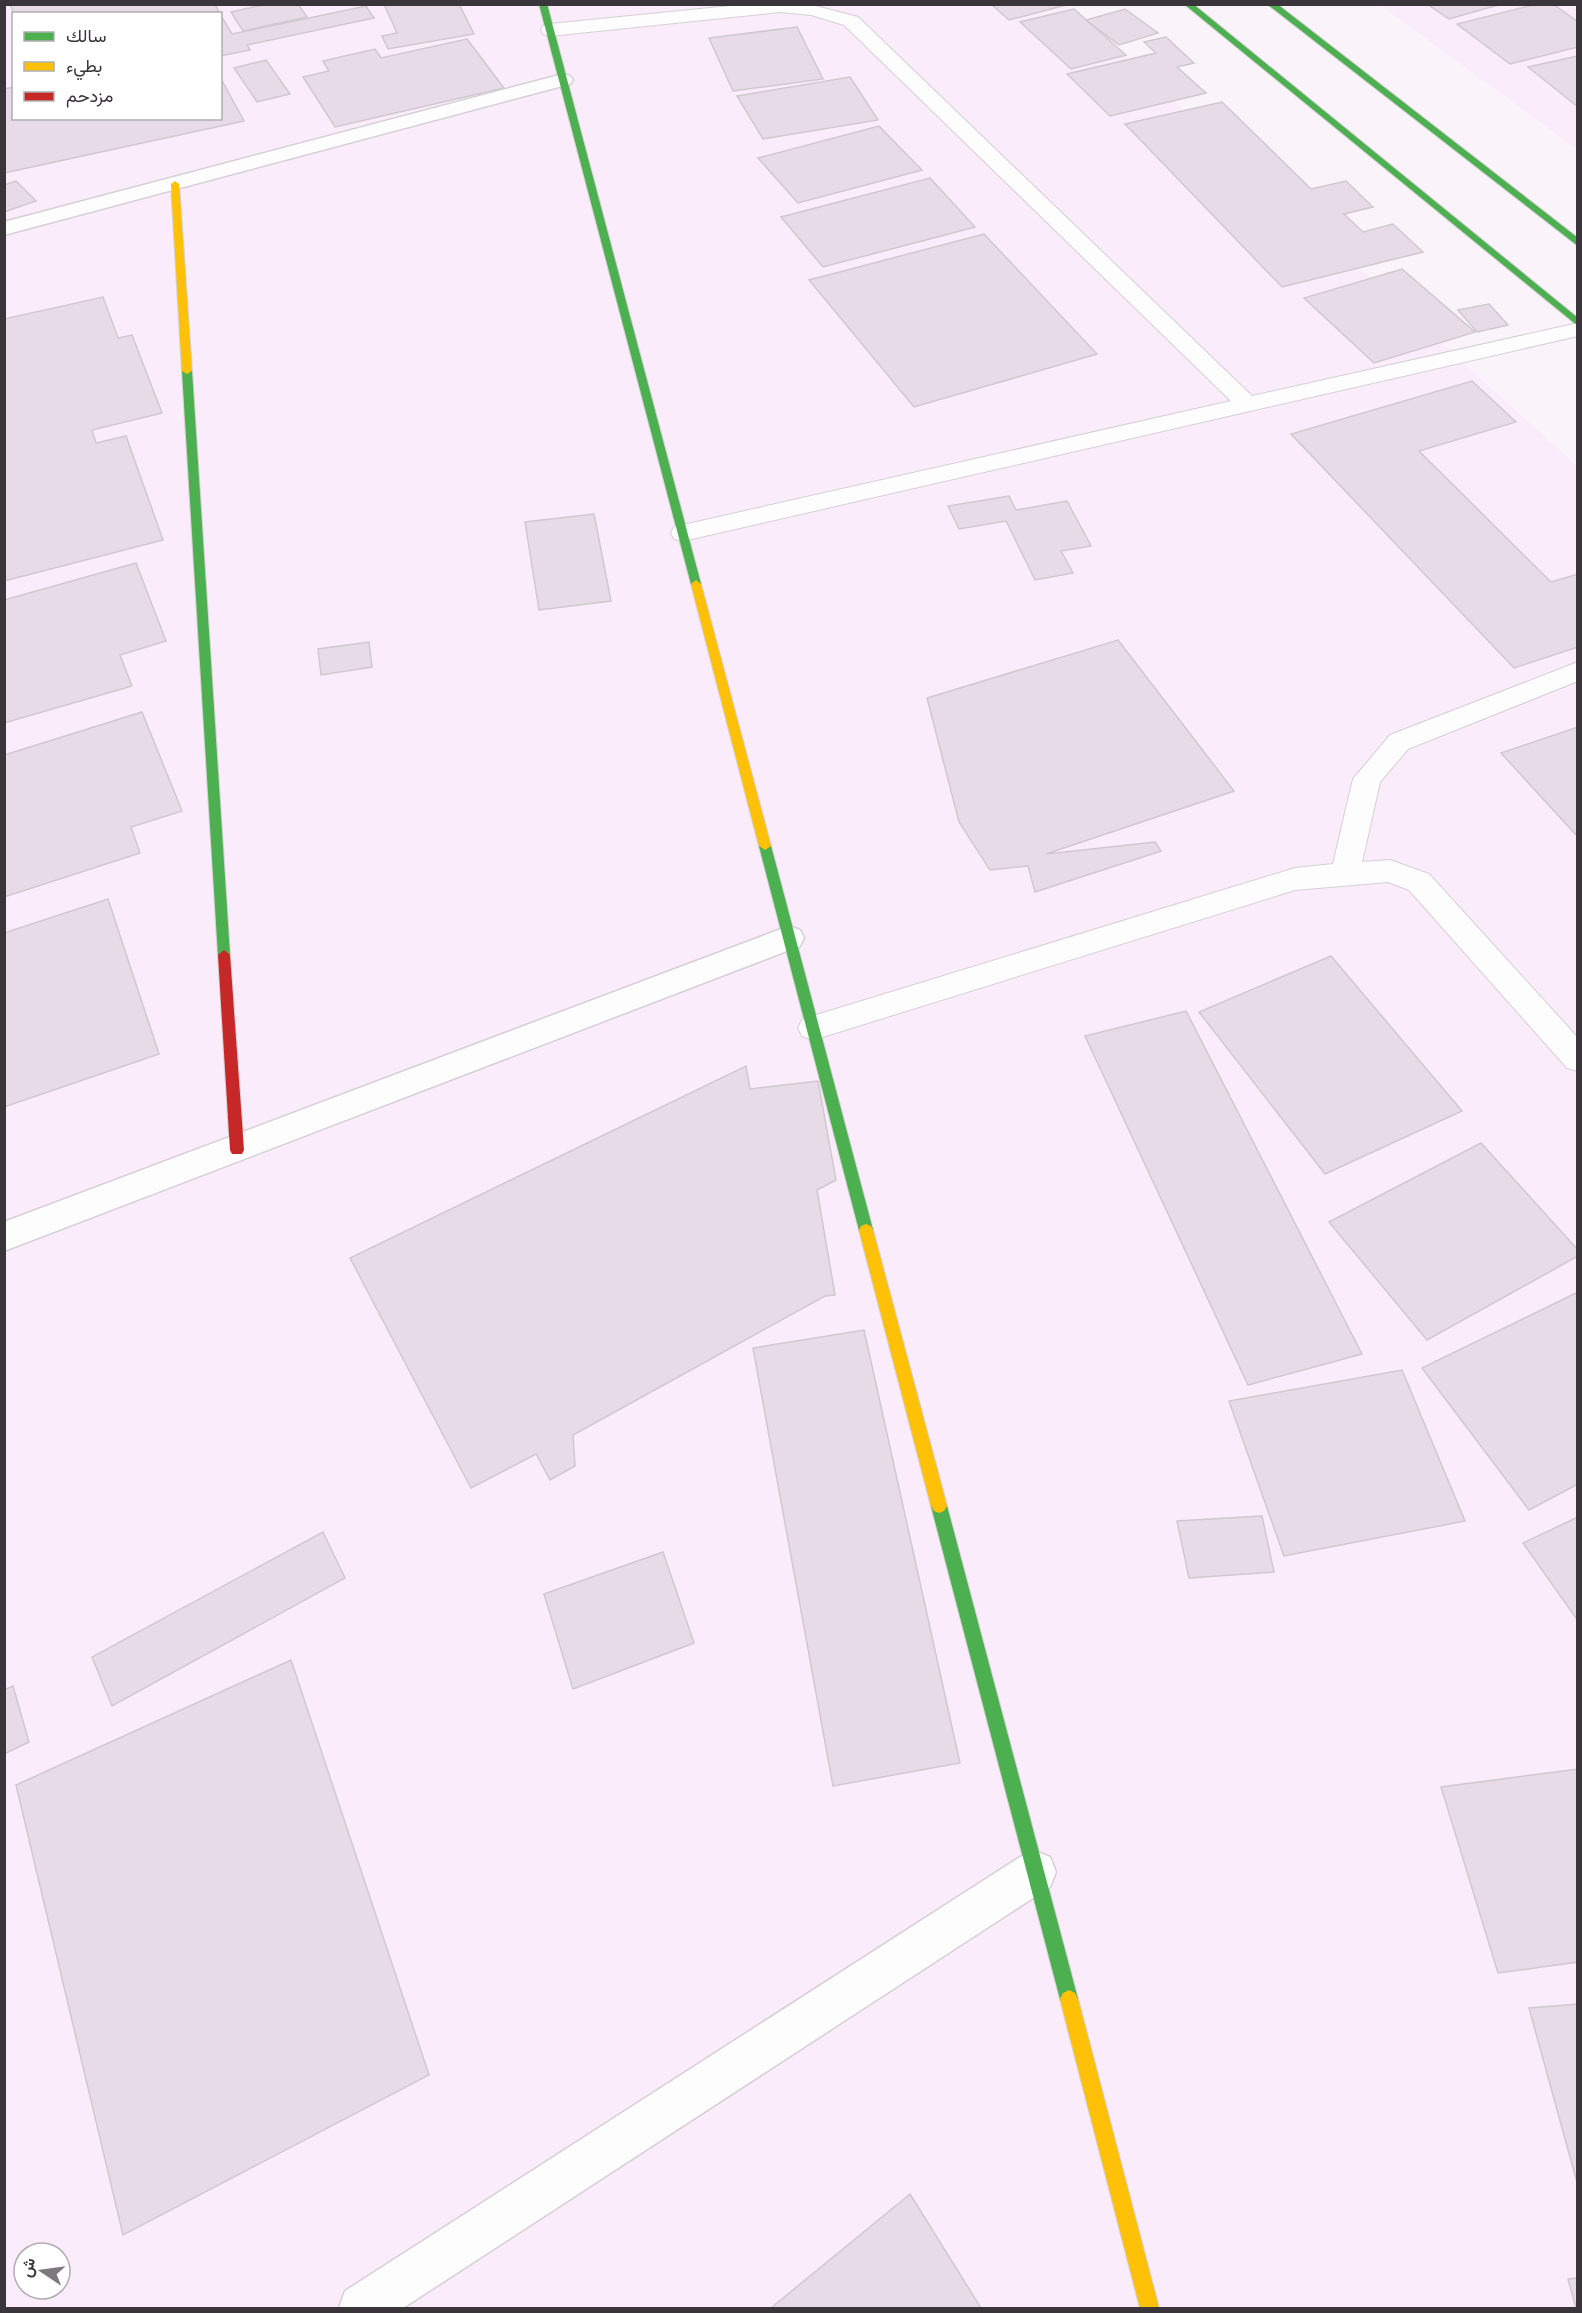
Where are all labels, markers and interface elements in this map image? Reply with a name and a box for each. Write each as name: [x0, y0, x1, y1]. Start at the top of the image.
legend: [12, 12, 222, 120]
text: سالك: [66, 25, 106, 47]
text: بطيء: [66, 55, 102, 81]
text: مزدحم: [66, 85, 113, 108]
north arrow: [12, 2241, 72, 2301]
text: ش: [16, 2256, 39, 2279]

